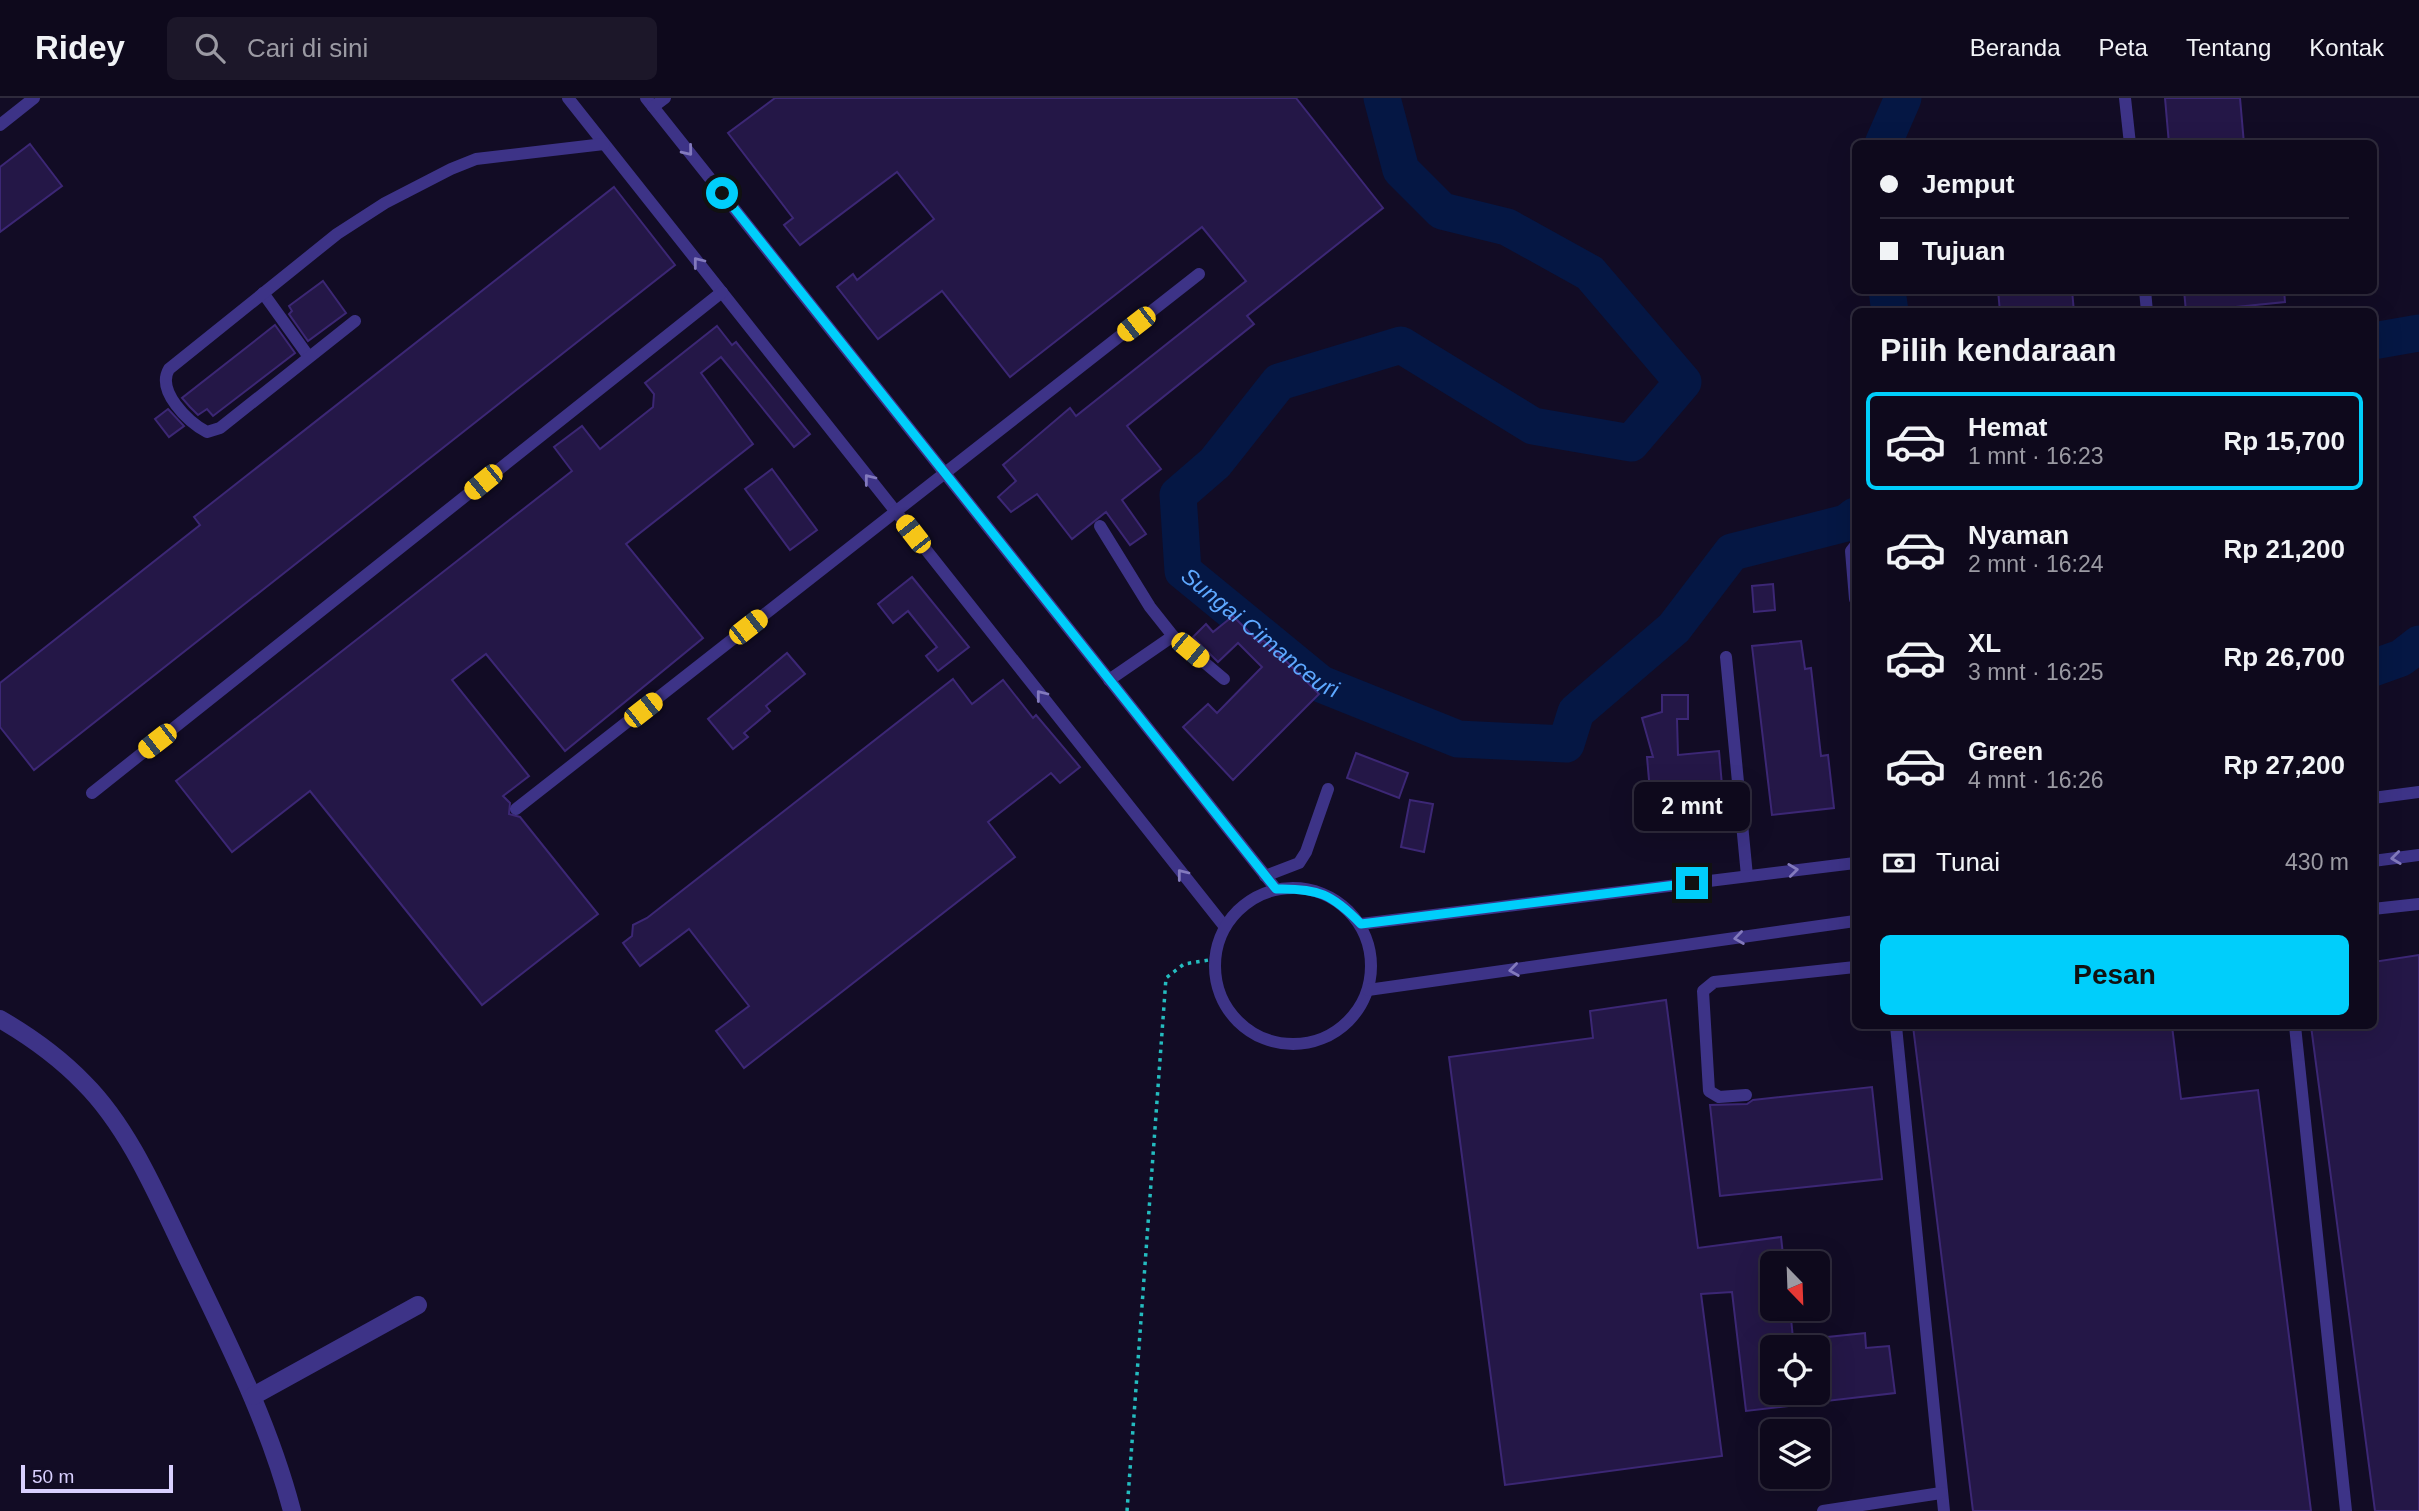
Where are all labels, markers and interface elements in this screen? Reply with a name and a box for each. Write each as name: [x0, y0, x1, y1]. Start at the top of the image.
search box: [167, 17, 657, 80]
text: Ridey: [35, 29, 125, 66]
icon: search: [191, 29, 229, 67]
text: Cari di sini: [247, 33, 368, 63]
text: Beranda: [1970, 34, 2061, 61]
text: Peta: [2099, 34, 2148, 61]
text: Tentang: [2186, 34, 2271, 61]
text: Kontak: [2309, 34, 2384, 61]
one-way arrow: [680, 144, 693, 156]
text: Jemput: [1922, 169, 2014, 199]
route start: [706, 177, 738, 209]
text: Tujuan: [1922, 236, 2005, 266]
one-way arrow: [693, 257, 706, 270]
car: [1113, 303, 1160, 345]
text: Pilih kendaraan: [1880, 332, 2117, 368]
icon: car: [1884, 410, 1947, 473]
text: Hemat: [1968, 412, 2047, 442]
text: Rp 15,700: [2224, 426, 2345, 456]
text: 1 mnt · 16:23: [1968, 443, 2104, 469]
car: [461, 461, 506, 503]
one-way arrow: [865, 474, 878, 486]
car: [892, 511, 935, 557]
icon: car: [1884, 518, 1947, 581]
text: Nyaman: [1968, 520, 2069, 550]
text: Rp 21,200: [2224, 534, 2345, 564]
text: 2 mnt · 16:24: [1968, 551, 2104, 577]
water label: Sungai Cimanceuri: [1176, 562, 1343, 703]
car: [725, 606, 772, 648]
icon: car: [1884, 626, 1947, 689]
car: [1168, 628, 1213, 672]
text: XL: [1968, 628, 2001, 658]
text: Rp 26,700: [2224, 642, 2345, 672]
text: 3 mnt · 16:25: [1968, 659, 2104, 685]
car: [620, 689, 667, 731]
one-way arrow: [1037, 691, 1049, 704]
car: [134, 720, 181, 762]
icon: car: [1884, 734, 1947, 797]
text: Green: [1968, 736, 2043, 766]
text: Rp 27,200: [2224, 750, 2345, 780]
text: 4 mnt · 16:26: [1968, 767, 2104, 793]
callout: 2 mnt: [1634, 782, 1750, 830]
text: 2 mnt: [1661, 793, 1723, 819]
icon: cash: [1880, 844, 1918, 882]
text: Tunai: [1936, 847, 2000, 877]
text: 430 m: [2285, 849, 2349, 875]
one-way arrow: [2390, 851, 2402, 866]
one-way arrow: [1787, 863, 1799, 878]
route end: [1676, 867, 1708, 899]
one-way arrow: [1178, 869, 1191, 881]
one-way arrow: [1733, 930, 1745, 945]
button: Pesan: [1880, 935, 2349, 1015]
one-way arrow: [1508, 962, 1520, 977]
north arrow: [1760, 1251, 1830, 1321]
map controls: [1760, 1251, 1830, 1489]
button: locate: [1760, 1335, 1830, 1405]
button: layers: [1760, 1419, 1830, 1489]
scale bar: [21, 1462, 173, 1494]
text: 50 m: [32, 1466, 74, 1487]

